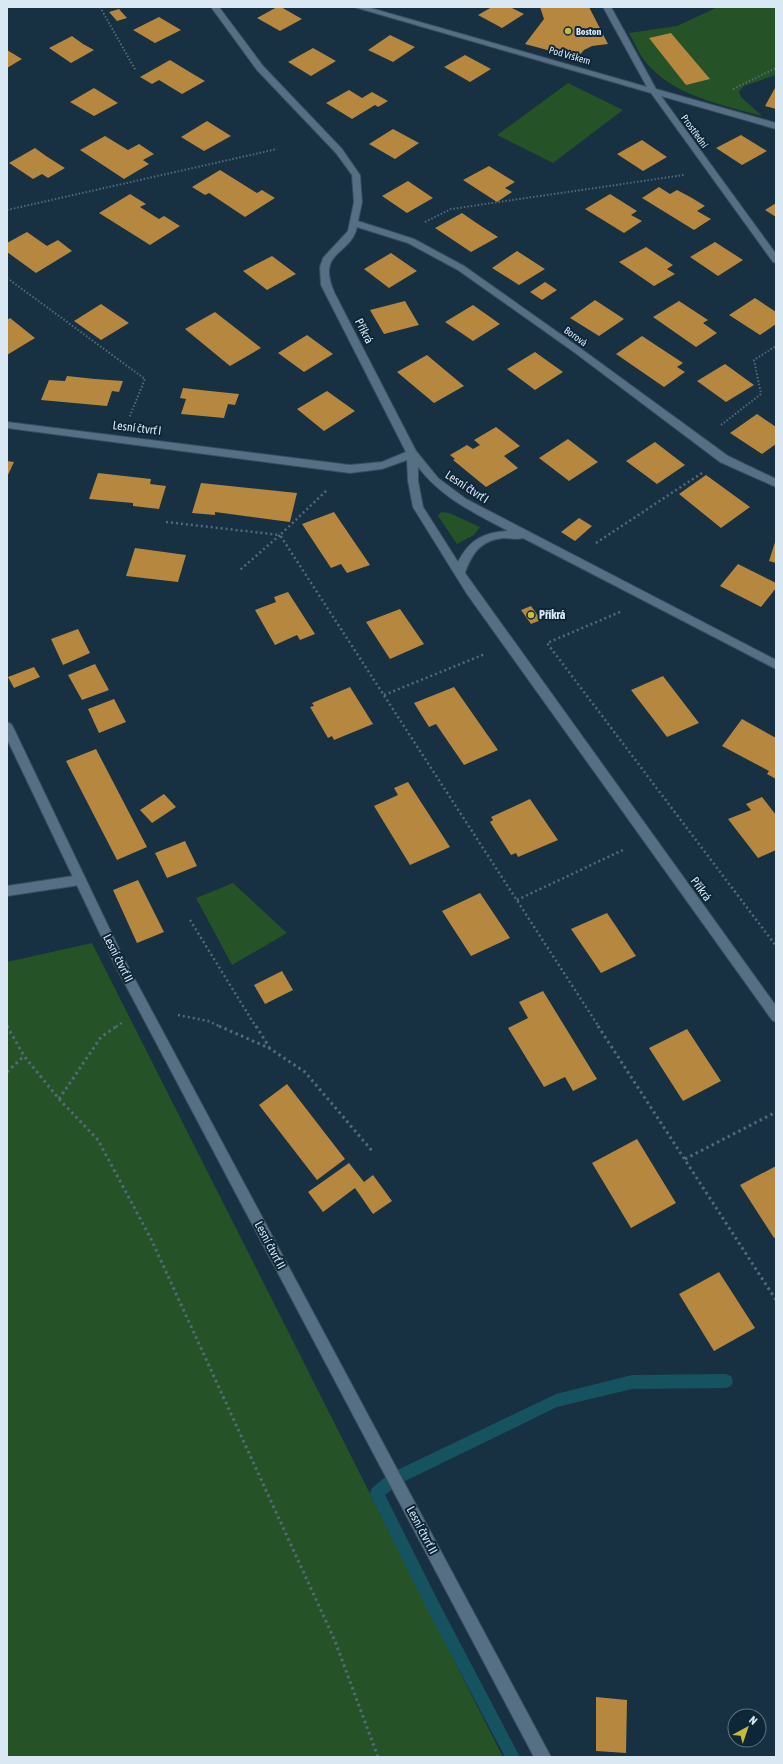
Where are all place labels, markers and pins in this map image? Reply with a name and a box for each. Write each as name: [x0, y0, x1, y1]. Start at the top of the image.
marker: Boston: [563, 26, 573, 36]
place label: Boston: [576, 26, 601, 37]
place label: Příkrá: [539, 608, 566, 622]
marker: Příkrá: [526, 610, 536, 620]

